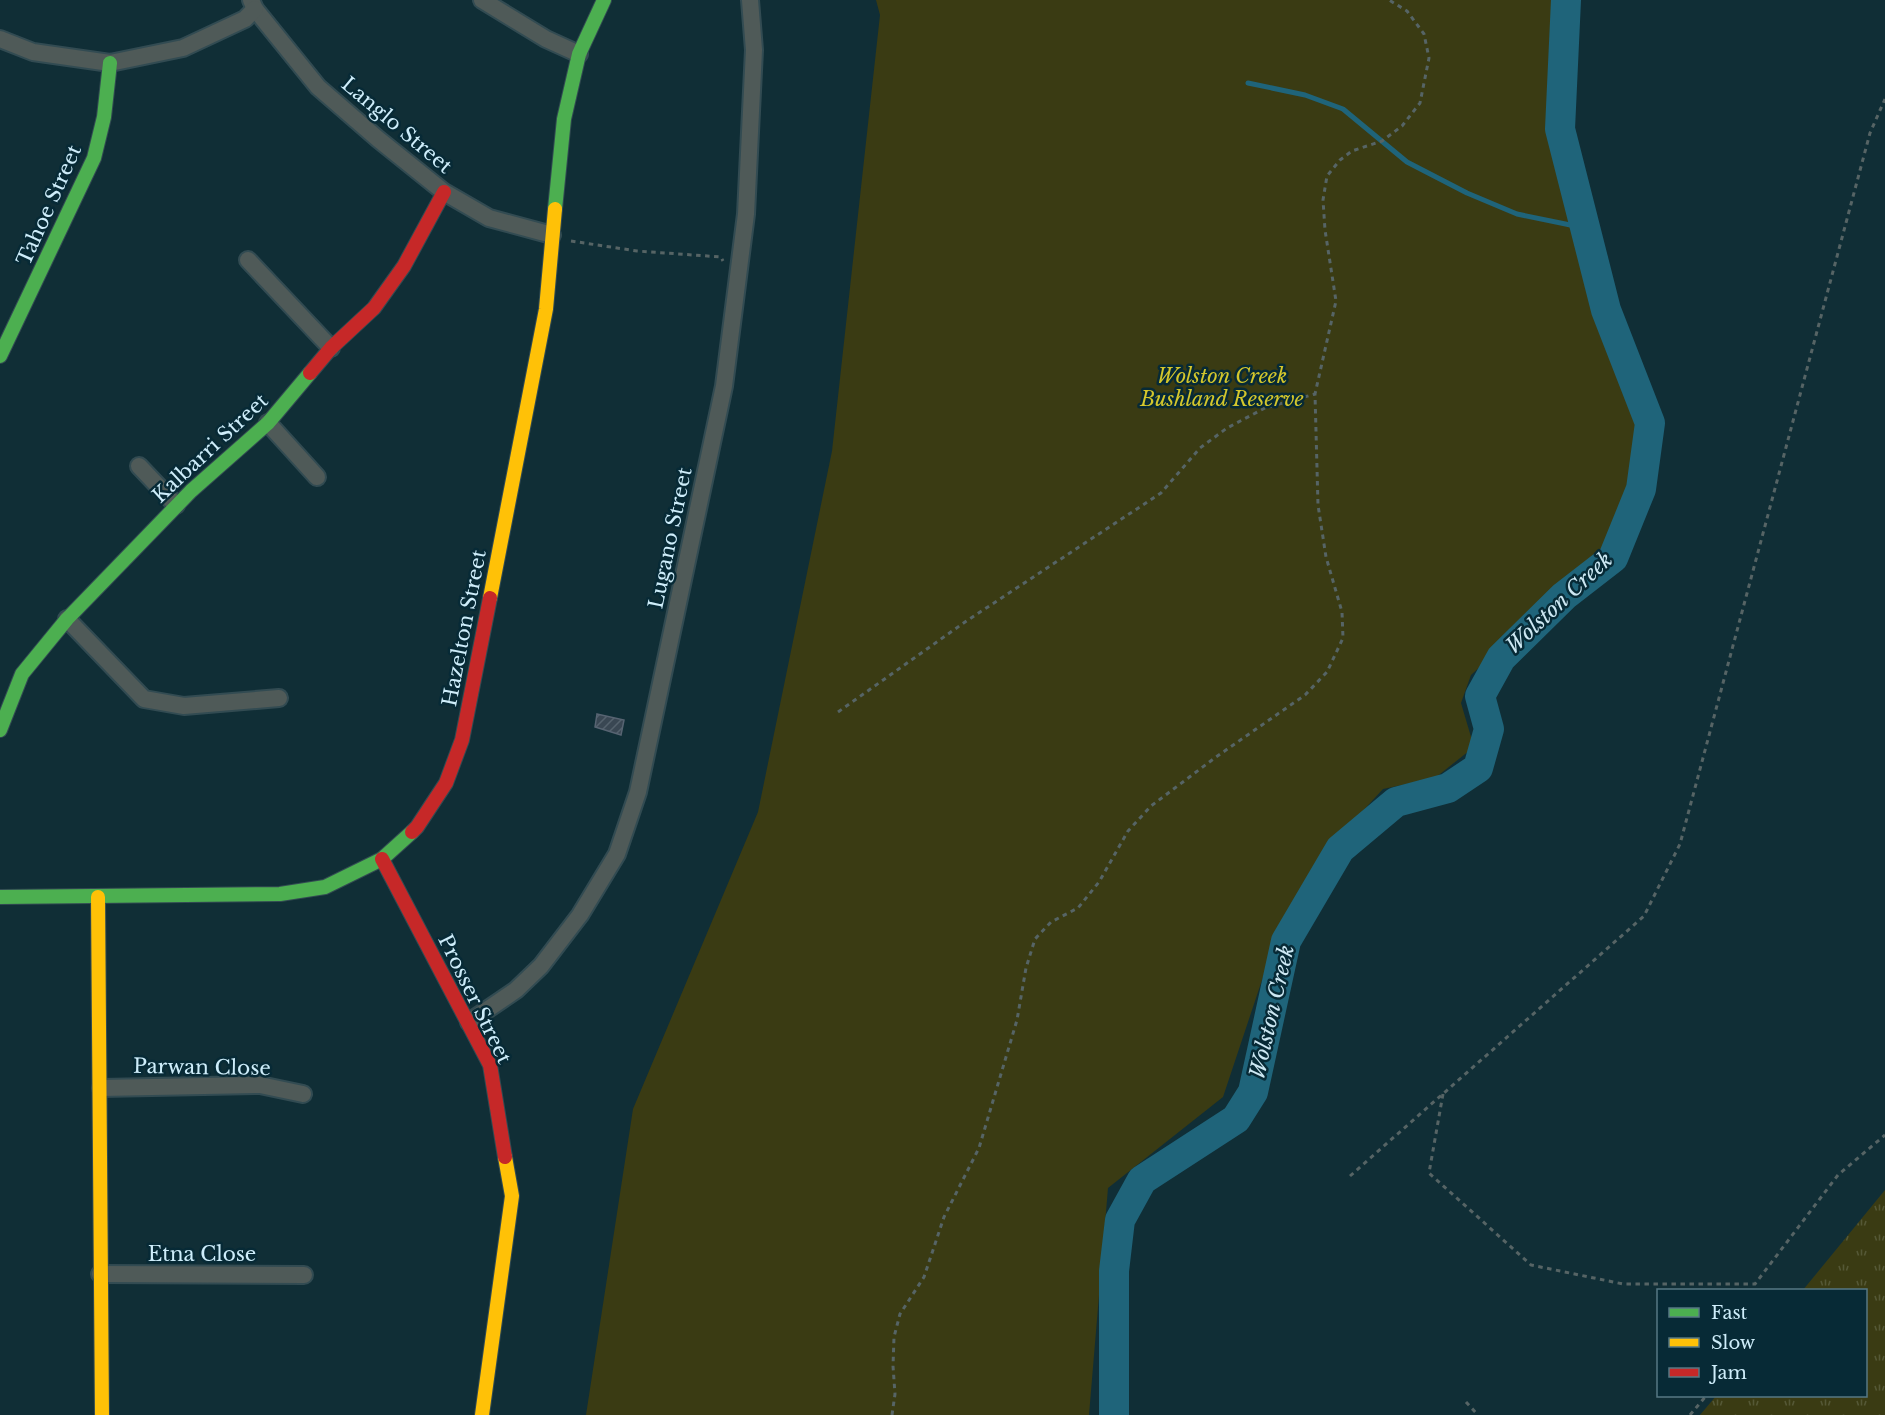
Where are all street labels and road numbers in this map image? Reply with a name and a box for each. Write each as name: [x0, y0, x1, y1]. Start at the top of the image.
street label: Langlo Street: [337, 72, 457, 178]
street label: Tahoe Street: [12, 141, 86, 269]
street label: Kalbarri Street: [147, 388, 273, 508]
street label: Lugano Street: [643, 465, 697, 611]
street label: Hazelton Street: [437, 547, 491, 708]
street label: Prosser Street: [433, 931, 517, 1068]
street label: Parwan Close: [133, 1054, 271, 1080]
street label: Etna Close: [148, 1242, 256, 1266]

